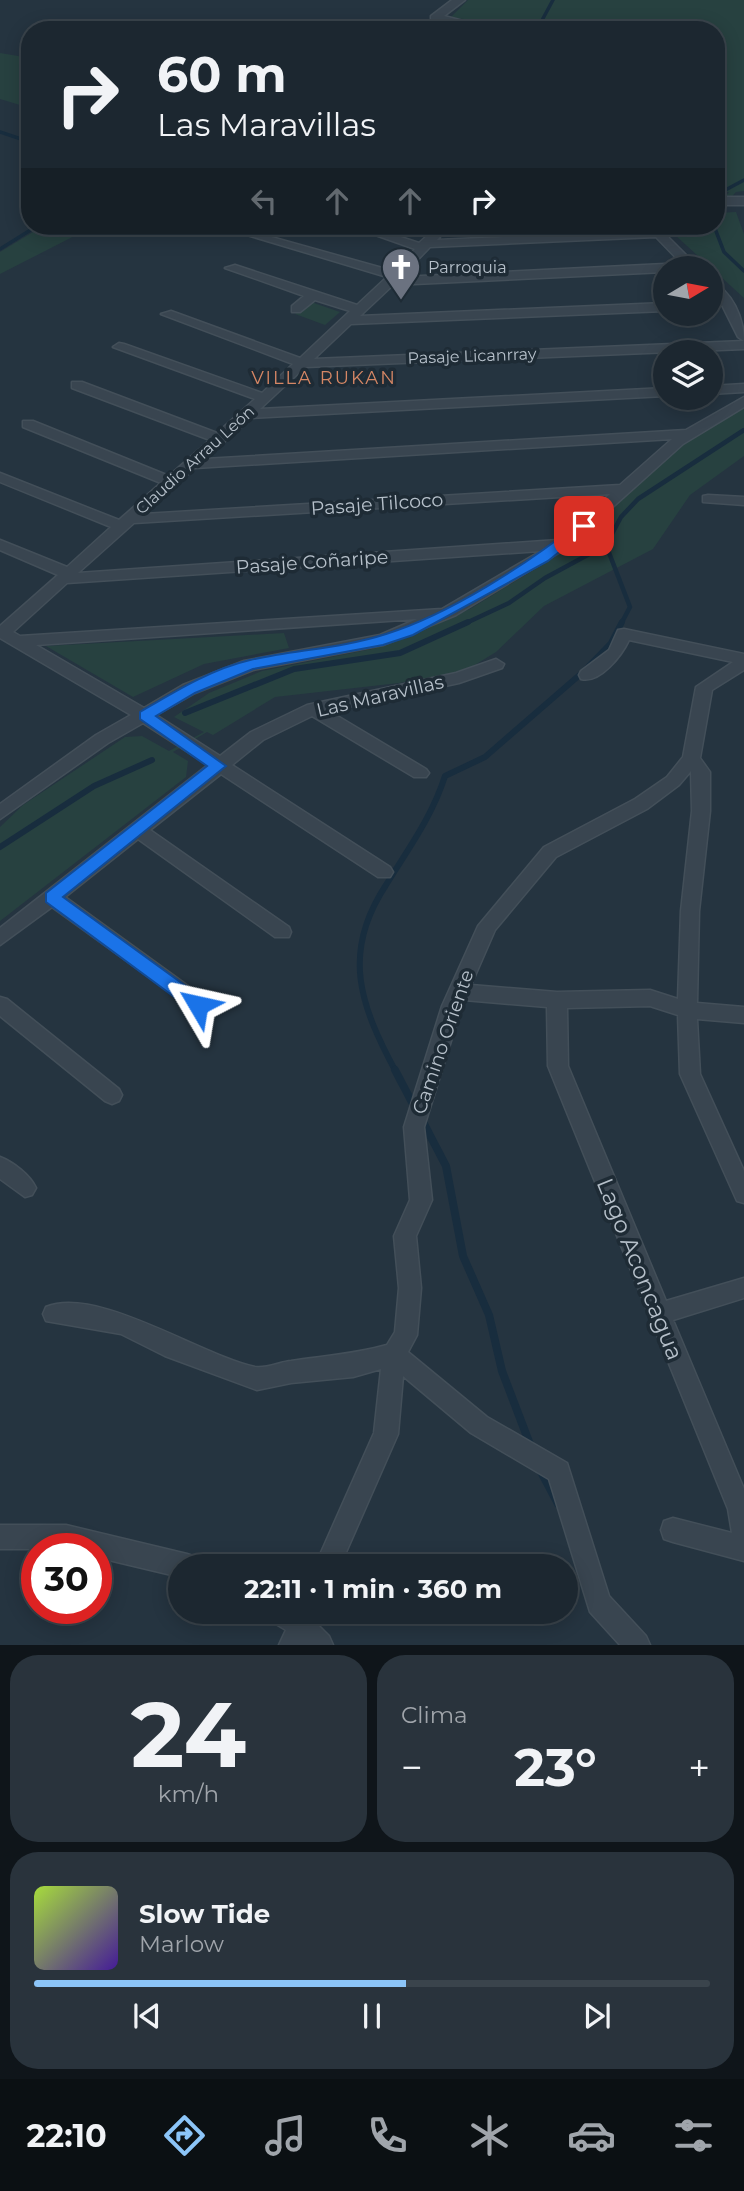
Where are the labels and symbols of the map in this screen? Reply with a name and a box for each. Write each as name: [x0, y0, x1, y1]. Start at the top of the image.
church icon: Parroquia: [380, 246, 422, 301]
north arrow: [653, 256, 723, 326]
place label: Parroquia: [428, 258, 507, 277]
street label: Pasaje Licanrray: [407, 344, 537, 368]
district label: VILLA RUKAN: [251, 367, 397, 389]
street label: Claudio Arrau León: [132, 402, 258, 518]
street label: Pasaje Tilcoco: [310, 488, 444, 520]
pin: [554, 496, 614, 556]
street label: Pasaje Coñaripe: [235, 545, 389, 579]
street label: Las Maravillas: [314, 670, 446, 722]
street label: Camino Oriente: [408, 967, 478, 1117]
position arrow: [161, 968, 235, 1042]
street label: Lago Aconcagua: [591, 1174, 689, 1364]
speed limit sign: 30: [21, 1533, 112, 1624]

